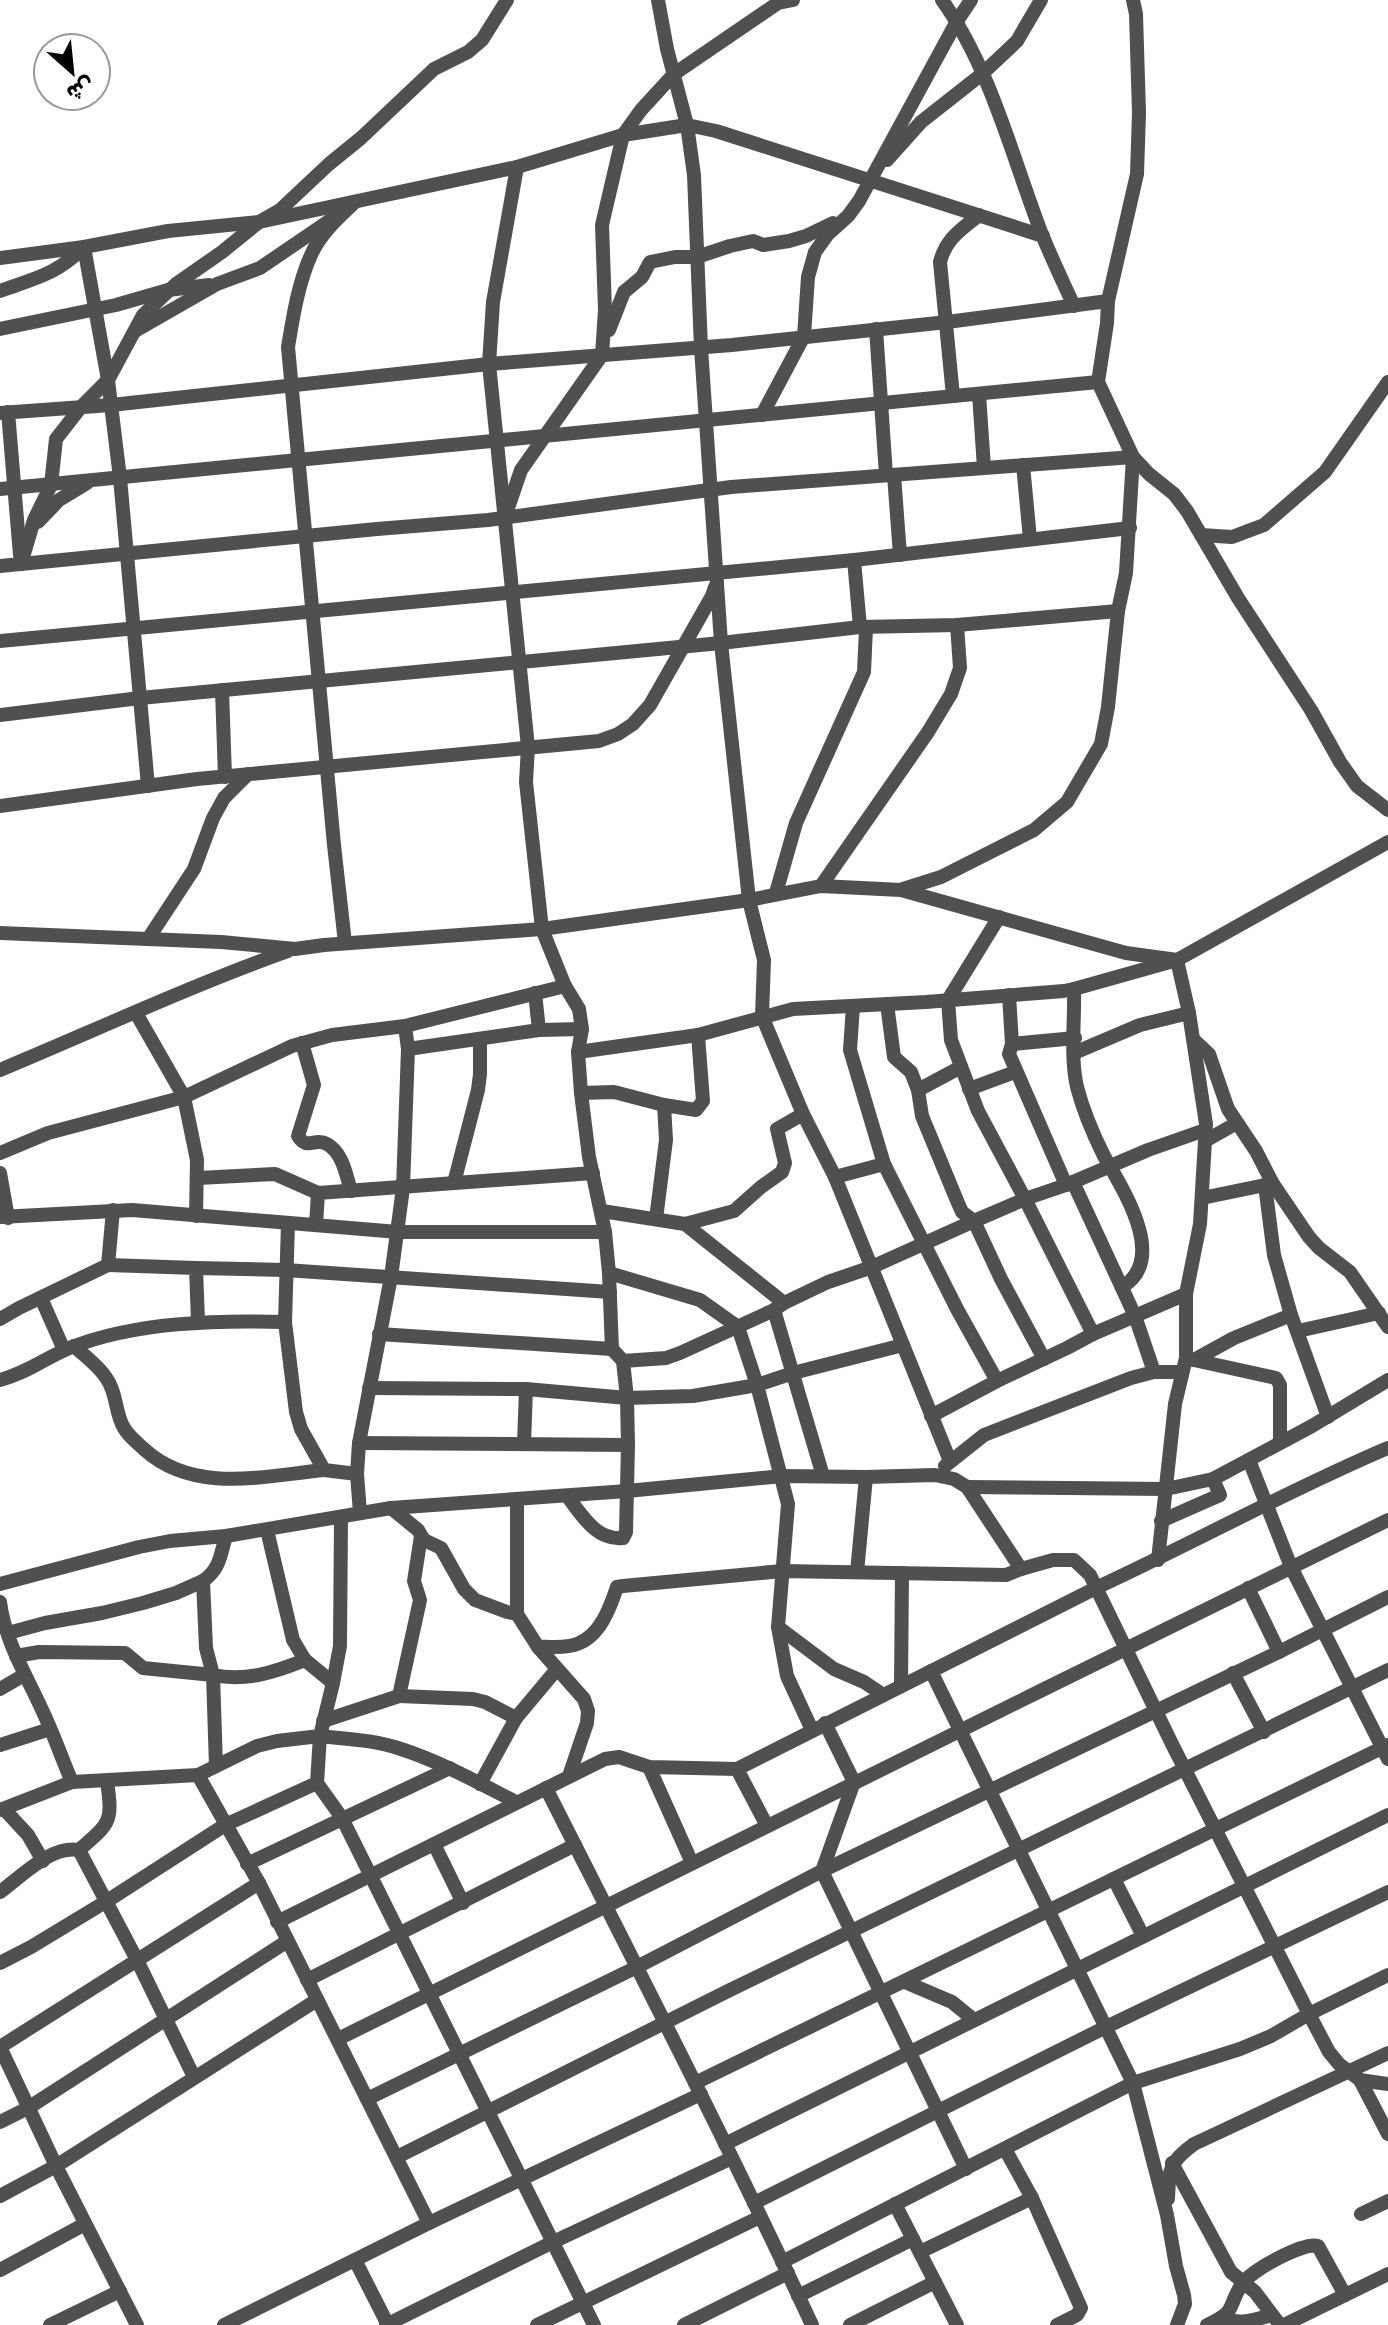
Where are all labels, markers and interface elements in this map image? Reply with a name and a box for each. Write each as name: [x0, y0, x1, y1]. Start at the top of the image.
north arrow: [32, 32, 112, 112]
text: ش: [62, 71, 99, 108]

